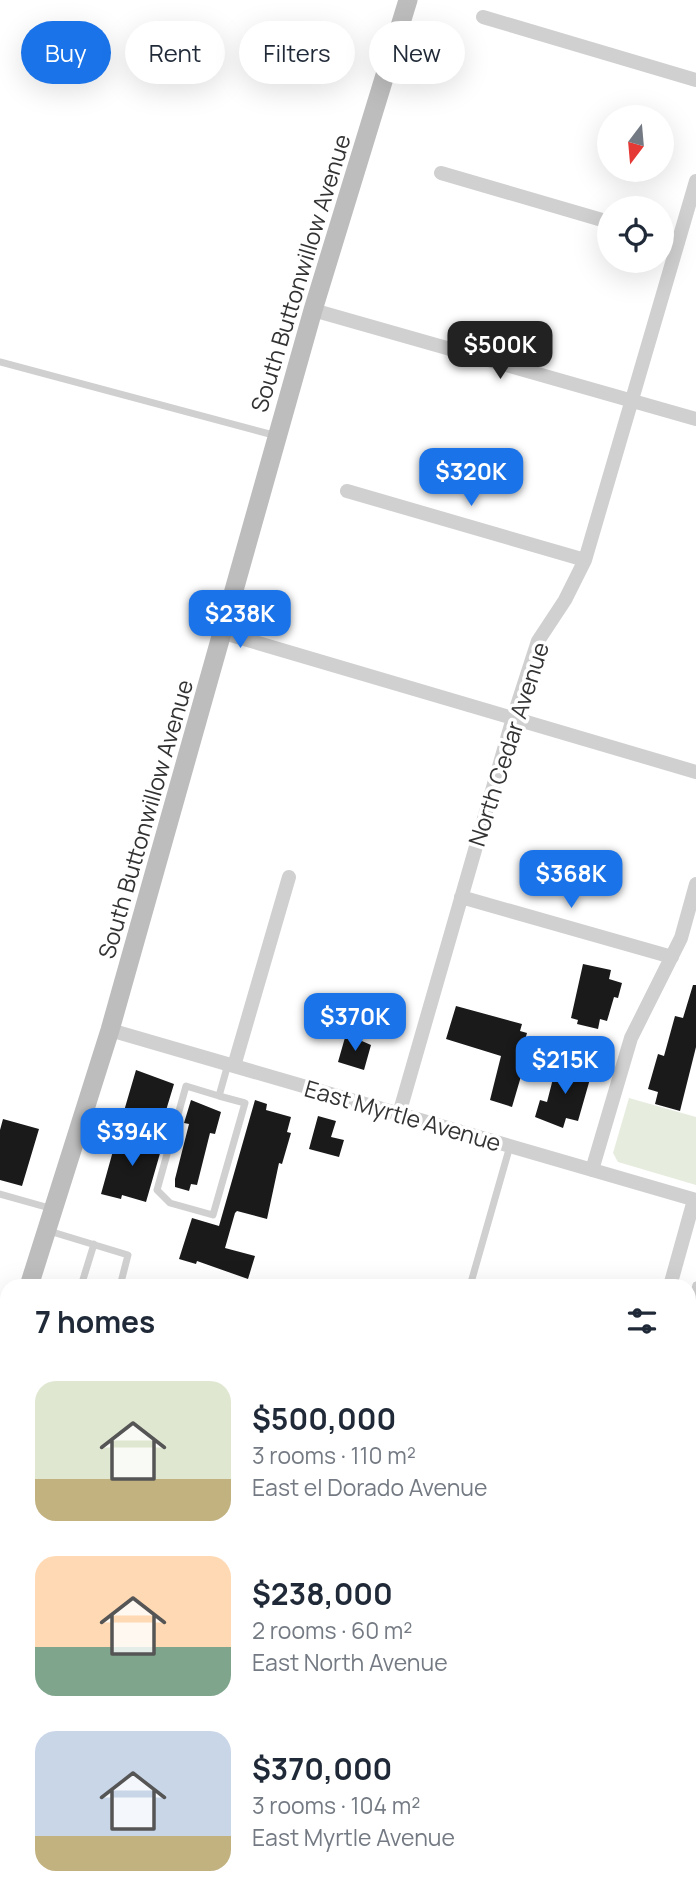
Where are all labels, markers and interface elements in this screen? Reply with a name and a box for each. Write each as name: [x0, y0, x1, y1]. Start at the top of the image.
chip: Buy: [21, 21, 111, 84]
chip: Rent: [125, 21, 225, 84]
chip: Filters: [239, 21, 355, 84]
chip: New: [369, 21, 465, 84]
north arrow: [597, 105, 674, 182]
map controls: [597, 105, 674, 273]
street label: South Buttonwillow Avenue: [242, 130, 358, 416]
button: locate: [597, 196, 674, 273]
pin: $500K: [451, 322, 549, 381]
text: $500K: [463, 328, 537, 360]
pin: $320K: [422, 448, 520, 508]
text: $320K: [435, 455, 507, 487]
pin: $238K: [191, 590, 289, 650]
text: $238K: [205, 597, 275, 629]
street label: North Cedar Avenue: [460, 638, 556, 850]
street label: South Buttonwillow Avenue: [90, 676, 200, 962]
pin: $368K: [522, 850, 620, 910]
text: $368K: [535, 857, 607, 889]
pin: $370K: [306, 993, 404, 1053]
text: $370K: [320, 1000, 390, 1032]
pin: $215K: [516, 1036, 614, 1096]
text: $215K: [532, 1043, 598, 1075]
street label: East Myrtle Avenue: [301, 1072, 505, 1158]
pin: $394K: [83, 1108, 181, 1168]
text: $394K: [97, 1115, 168, 1147]
text: 7 homes: [35, 1301, 155, 1342]
icon: filters: [623, 1302, 661, 1340]
text: $500,000: [252, 1398, 396, 1439]
icon: home: [91, 1409, 175, 1493]
text: 3 rooms · 110 m²: [252, 1439, 416, 1471]
text: East el Dorado Avenue: [252, 1471, 487, 1503]
text: $238,000: [252, 1573, 393, 1614]
icon: home: [91, 1584, 175, 1668]
text: 2 rooms · 60 m²: [252, 1614, 413, 1646]
text: East North Avenue: [252, 1646, 448, 1678]
text: $370,000: [252, 1748, 392, 1789]
icon: home: [91, 1759, 175, 1843]
text: 3 rooms · 104 m²: [252, 1789, 420, 1821]
text: East Myrtle Avenue: [252, 1821, 455, 1853]

